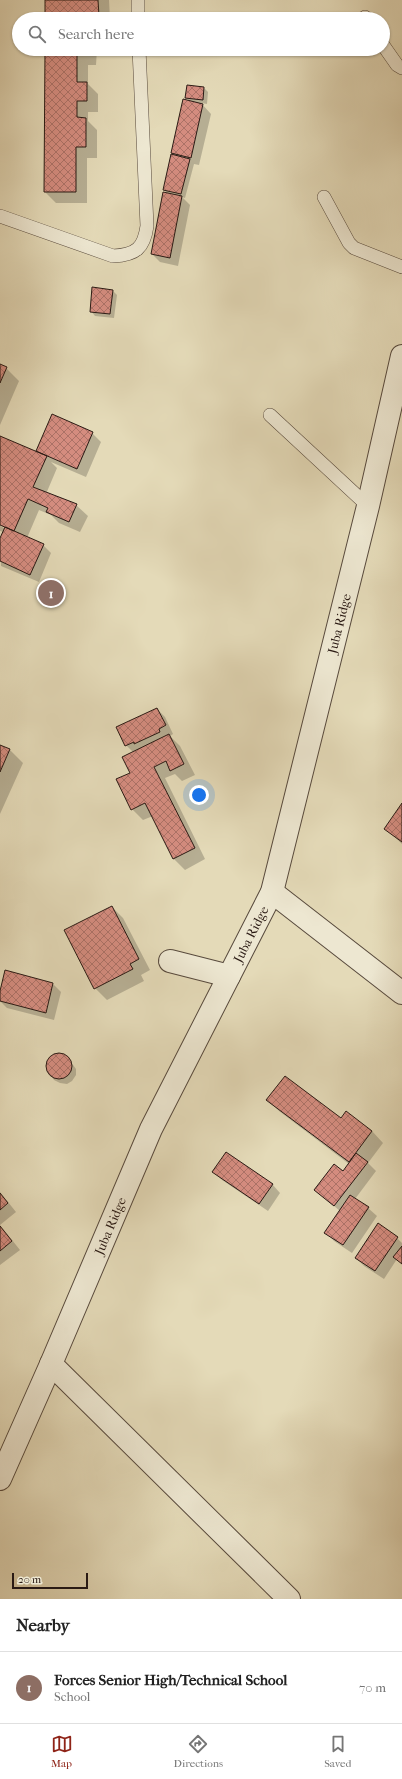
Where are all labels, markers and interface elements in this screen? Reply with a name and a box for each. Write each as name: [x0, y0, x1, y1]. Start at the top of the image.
search box: [12, 12, 390, 56]
icon: search: [26, 23, 48, 45]
text: Search here: [58, 25, 134, 43]
pin: 1: [38, 578, 64, 608]
street label: Juba Ridge: [324, 591, 354, 656]
your location: [189, 785, 209, 805]
street label: Juba Ridge: [229, 903, 271, 966]
street label: Juba Ridge: [91, 1194, 129, 1258]
scale bar: [12, 1571, 88, 1590]
text: 20 m: [18, 1573, 41, 1586]
text: Nearby: [16, 1615, 70, 1635]
text: Forces Senior High/Technical School: [54, 1671, 287, 1689]
text: 1: [27, 1680, 31, 1695]
text: 70 m: [359, 1680, 386, 1695]
text: School: [54, 1689, 90, 1704]
tab: Map: [51, 1733, 73, 1770]
tab: Directions: [174, 1733, 223, 1770]
tab: Saved: [324, 1733, 351, 1770]

